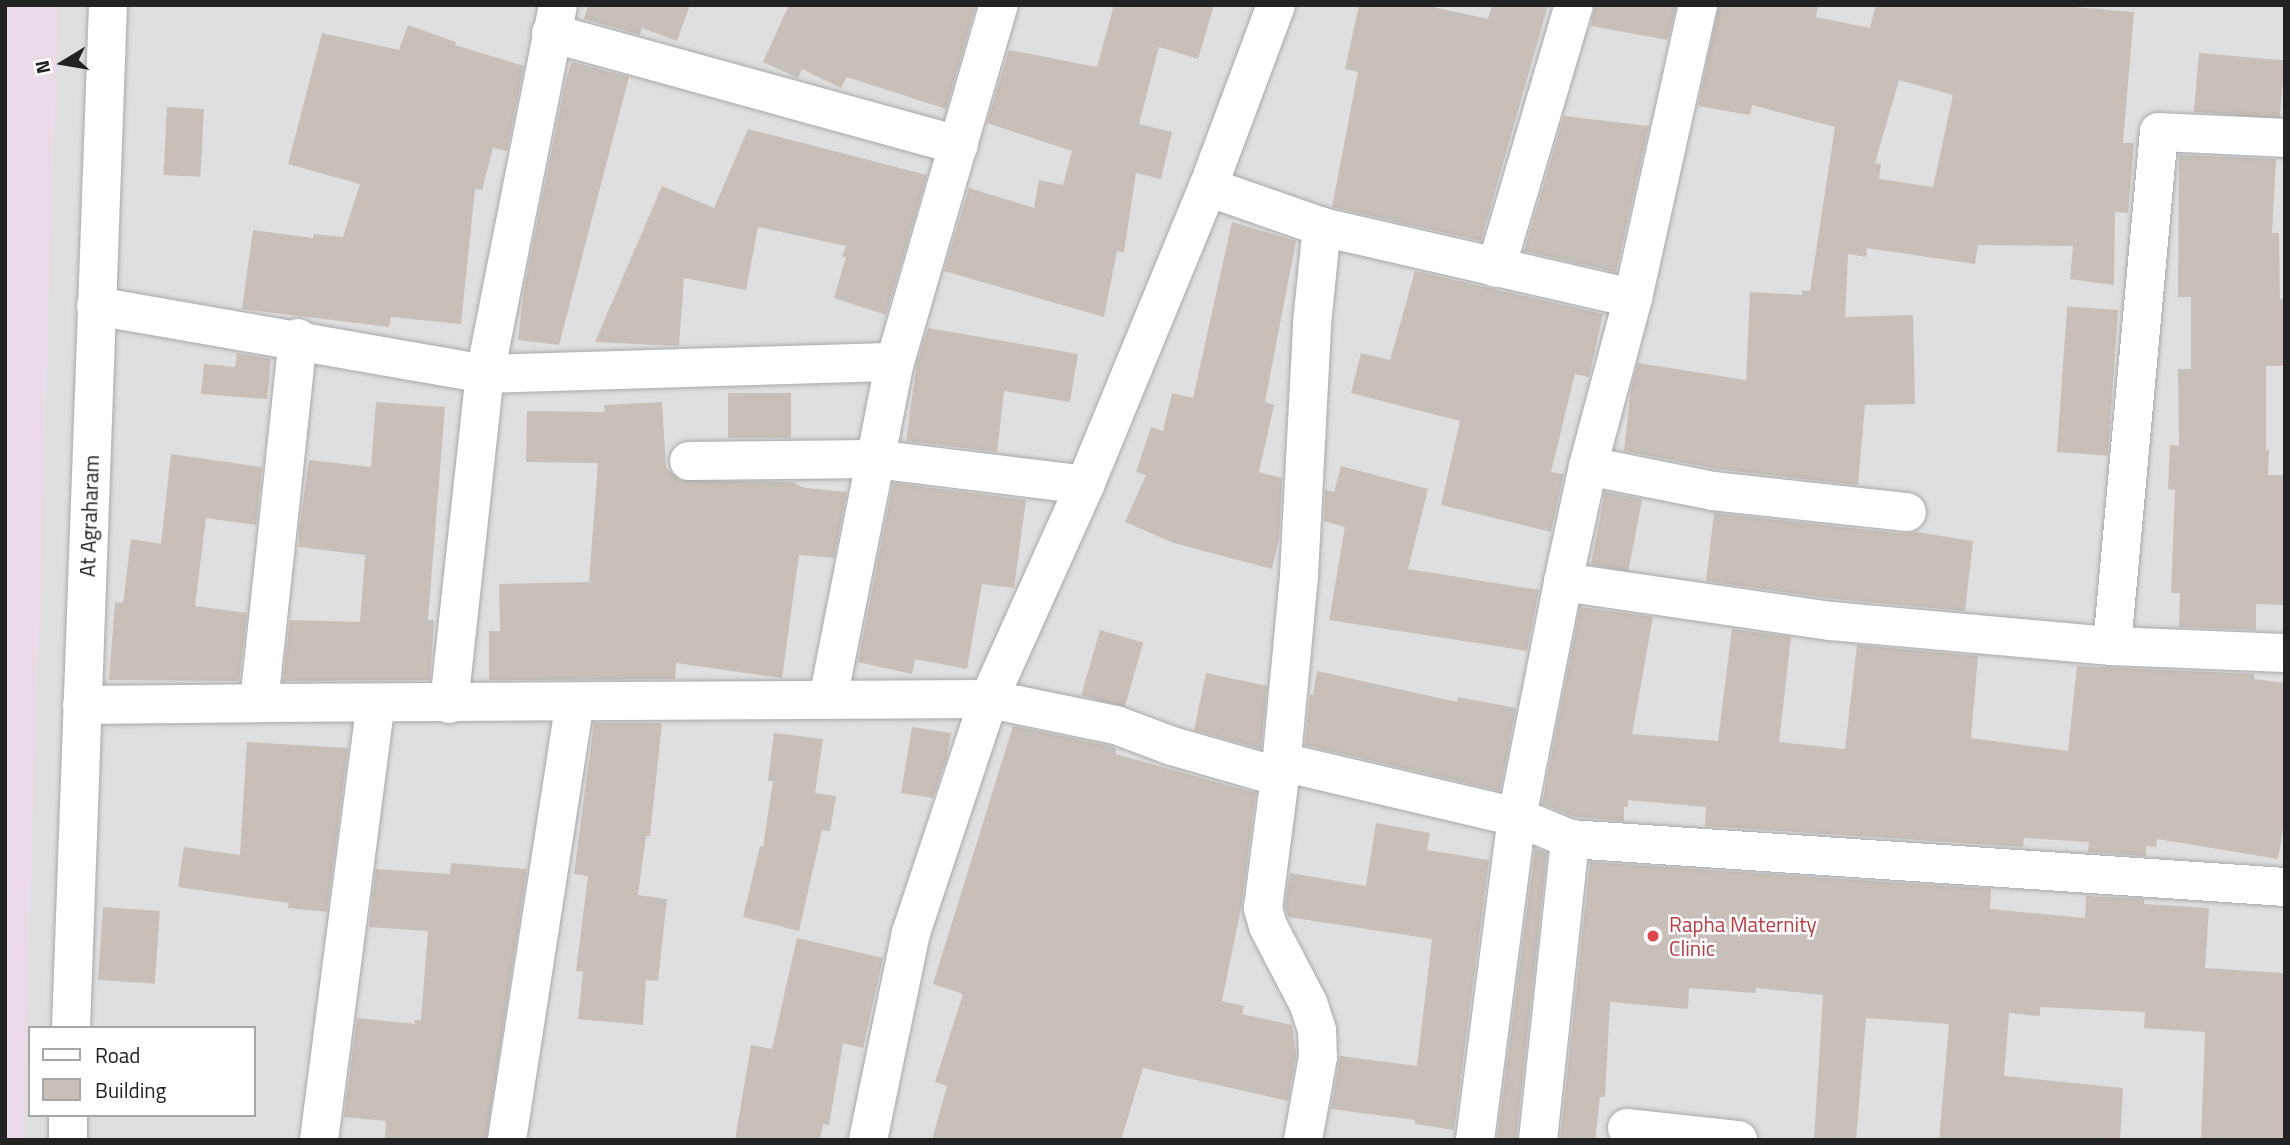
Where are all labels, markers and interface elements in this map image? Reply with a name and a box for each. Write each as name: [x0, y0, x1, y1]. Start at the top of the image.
north arrow: [28, 28, 98, 98]
text: N: [26, 58, 57, 76]
street label: At Agraharam: [74, 454, 104, 578]
place label: Rapha Maternity Clinic: [1669, 911, 1817, 961]
marker: Rapha Maternity Clinic: [1643, 926, 1663, 946]
legend: [28, 1026, 256, 1117]
text: Road: [95, 1039, 140, 1071]
text: Building: [95, 1074, 166, 1106]

